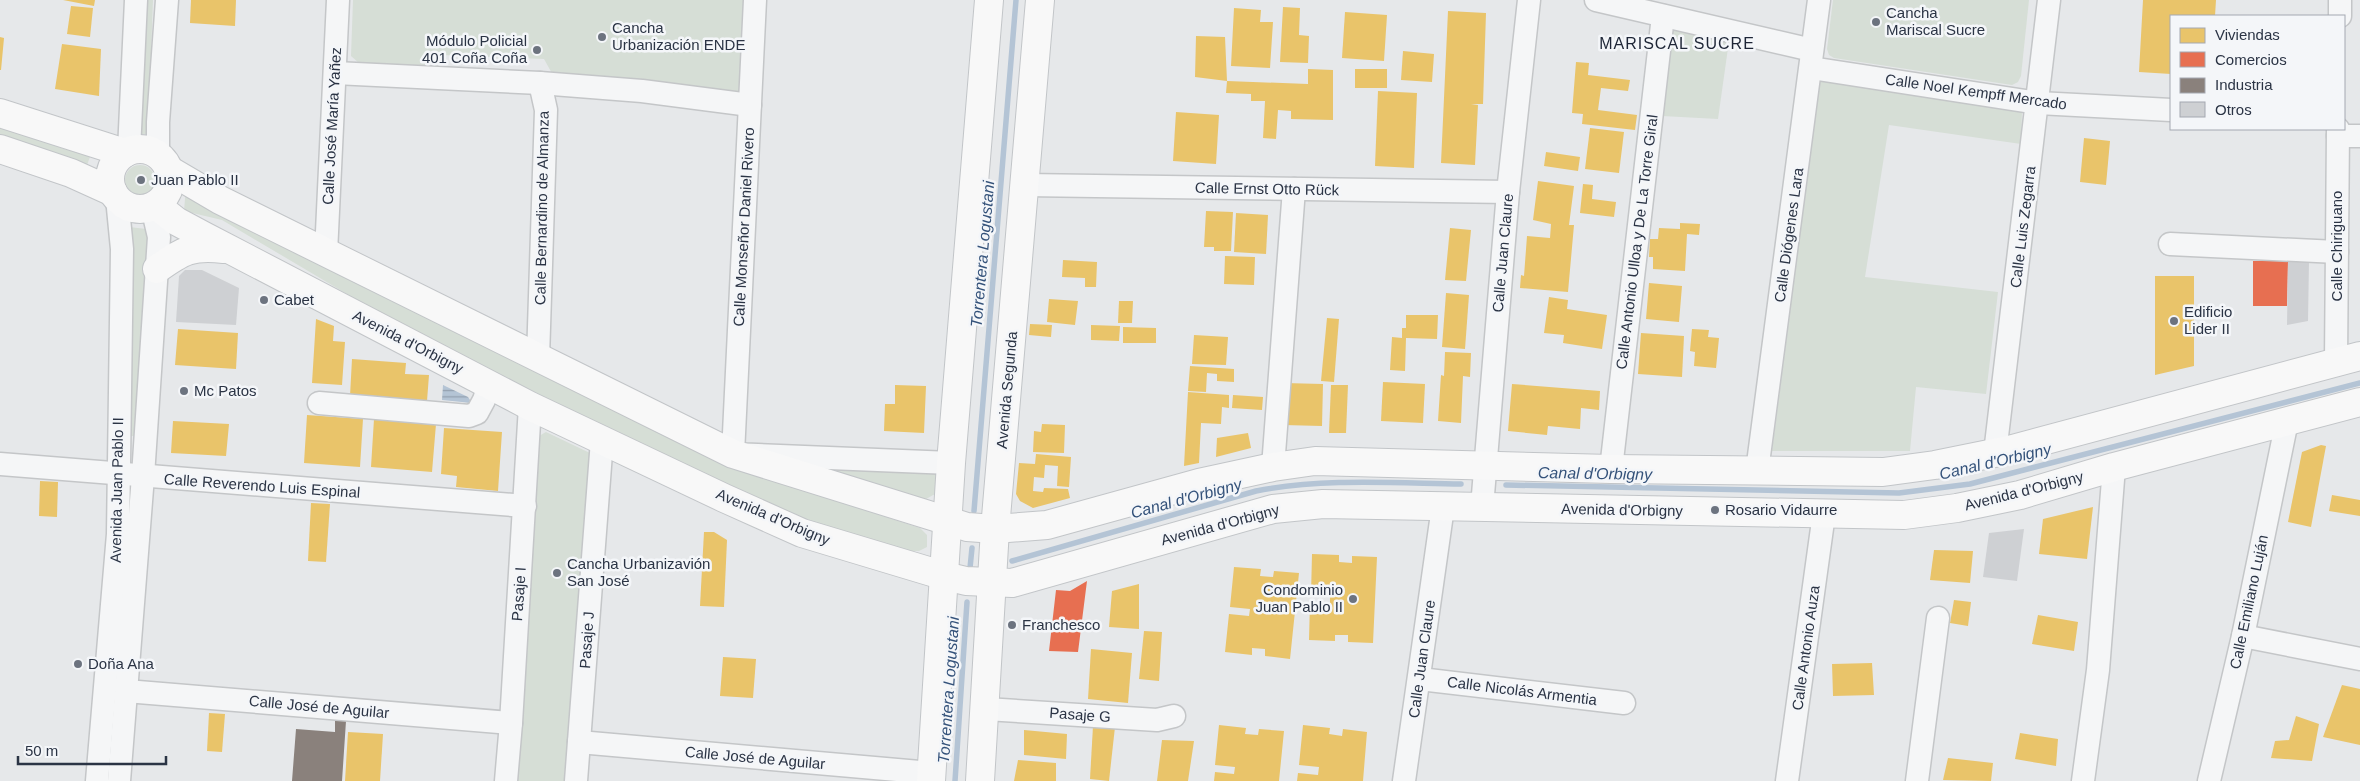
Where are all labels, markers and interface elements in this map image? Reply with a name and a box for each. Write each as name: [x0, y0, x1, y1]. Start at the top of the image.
place label: Cancha Mariscal Sucre: [1886, 4, 1985, 38]
legend: [2170, 15, 2345, 130]
marker: Cancha Mariscal Sucre: [1870, 16, 1882, 28]
place label: Cancha Urbanización ENDE: [612, 19, 745, 53]
text: Viviendas: [2215, 26, 2280, 43]
marker: Cancha Urbanización ENDE: [596, 31, 608, 43]
place label: Módulo Policial 401 Coña Coña: [422, 32, 528, 66]
district label: MARISCAL SUCRE: [1599, 35, 1755, 52]
marker: Módulo Policial 401 Coña Coña: [531, 44, 543, 56]
street label: Calle José María Yañez: [319, 47, 344, 205]
text: Comercios: [2215, 51, 2287, 68]
street label: Calle Noel Kempff Mercado: [1884, 70, 2068, 113]
text: Industria: [2215, 76, 2273, 93]
text: Otros: [2215, 101, 2252, 118]
street label: Calle Bernardino de Almanza: [531, 110, 552, 305]
street label: Calle Antonio Ulloa y De La Torre Giral: [1612, 114, 1661, 370]
street label: Calle Monseñor Daniel Rivero: [730, 127, 757, 327]
street label: Calle Luis Zegarra: [2007, 164, 2038, 289]
street label: Calle Diógenes Lara: [1771, 166, 1806, 303]
place label: Juan Pablo II: [151, 171, 239, 188]
marker: Juan Pablo II: [135, 174, 147, 186]
street label: Calle Ernst Otto Rück: [1195, 179, 1340, 198]
water label: Torrentera Logustani: [968, 180, 997, 328]
street label: Calle Chiriguano: [2328, 191, 2345, 301]
street label: Calle Juan Claure: [1489, 193, 1516, 313]
place label: Cabet: [274, 291, 315, 308]
marker: Cabet: [258, 294, 270, 306]
place label: Edificio Lider II: [2184, 303, 2232, 337]
street label: Avenida d'Orbigny: [350, 306, 467, 377]
marker: Edificio Lider II: [2168, 315, 2180, 327]
street label: Avenida Segunda: [993, 330, 1020, 450]
place label: Mc Patos: [194, 382, 257, 399]
marker: Mc Patos: [178, 385, 190, 397]
street label: Avenida Juan Pablo II: [107, 417, 126, 563]
water label: Canal d'Orbigny: [1938, 440, 2054, 483]
water label: Canal d'Orbigny: [1538, 464, 1653, 483]
street label: Avenida d'Orbigny: [1963, 467, 2086, 514]
street label: Calle Reverendo Luis Espinal: [163, 470, 361, 501]
water label: Canal d'Orbigny: [1129, 475, 1244, 521]
street label: Avenida d'Orbigny: [714, 485, 833, 548]
street label: Avenida d'Orbigny: [1159, 500, 1281, 548]
street label: Avenida d'Orbigny: [1561, 500, 1684, 519]
place label: Rosario Vidaurre: [1725, 501, 1837, 518]
marker: Rosario Vidaurre: [1709, 504, 1721, 516]
street label: Calle Emiliano Luján: [2226, 533, 2271, 671]
place label: Cancha Urbanizavión San José: [567, 555, 710, 589]
street label: Pasaje I: [508, 566, 529, 622]
marker: Cancha Urbanizavión San José: [551, 567, 563, 579]
place label: Condominio Juan Pablo II: [1255, 581, 1343, 615]
street label: Calle Antonio Auza: [1788, 584, 1823, 711]
marker: Condominio Juan Pablo II: [1347, 593, 1359, 605]
street label: Calle Juan Claure: [1405, 599, 1438, 719]
street label: Pasaje J: [576, 611, 597, 669]
water label: Torrentera Logustani: [935, 616, 962, 764]
place label: Franchesco: [1022, 616, 1100, 633]
marker: Franchesco: [1006, 619, 1018, 631]
place label: Doña Ana: [88, 655, 155, 672]
marker: Doña Ana: [72, 658, 84, 670]
street label: Calle Nicolás Armentia: [1446, 673, 1599, 708]
street label: Calle José de Aguilar: [248, 692, 390, 721]
street label: Pasaje G: [1049, 704, 1111, 725]
scale bar: [18, 734, 165, 766]
text: 50 m: [25, 742, 58, 759]
street label: Calle José de Aguilar: [684, 743, 826, 772]

